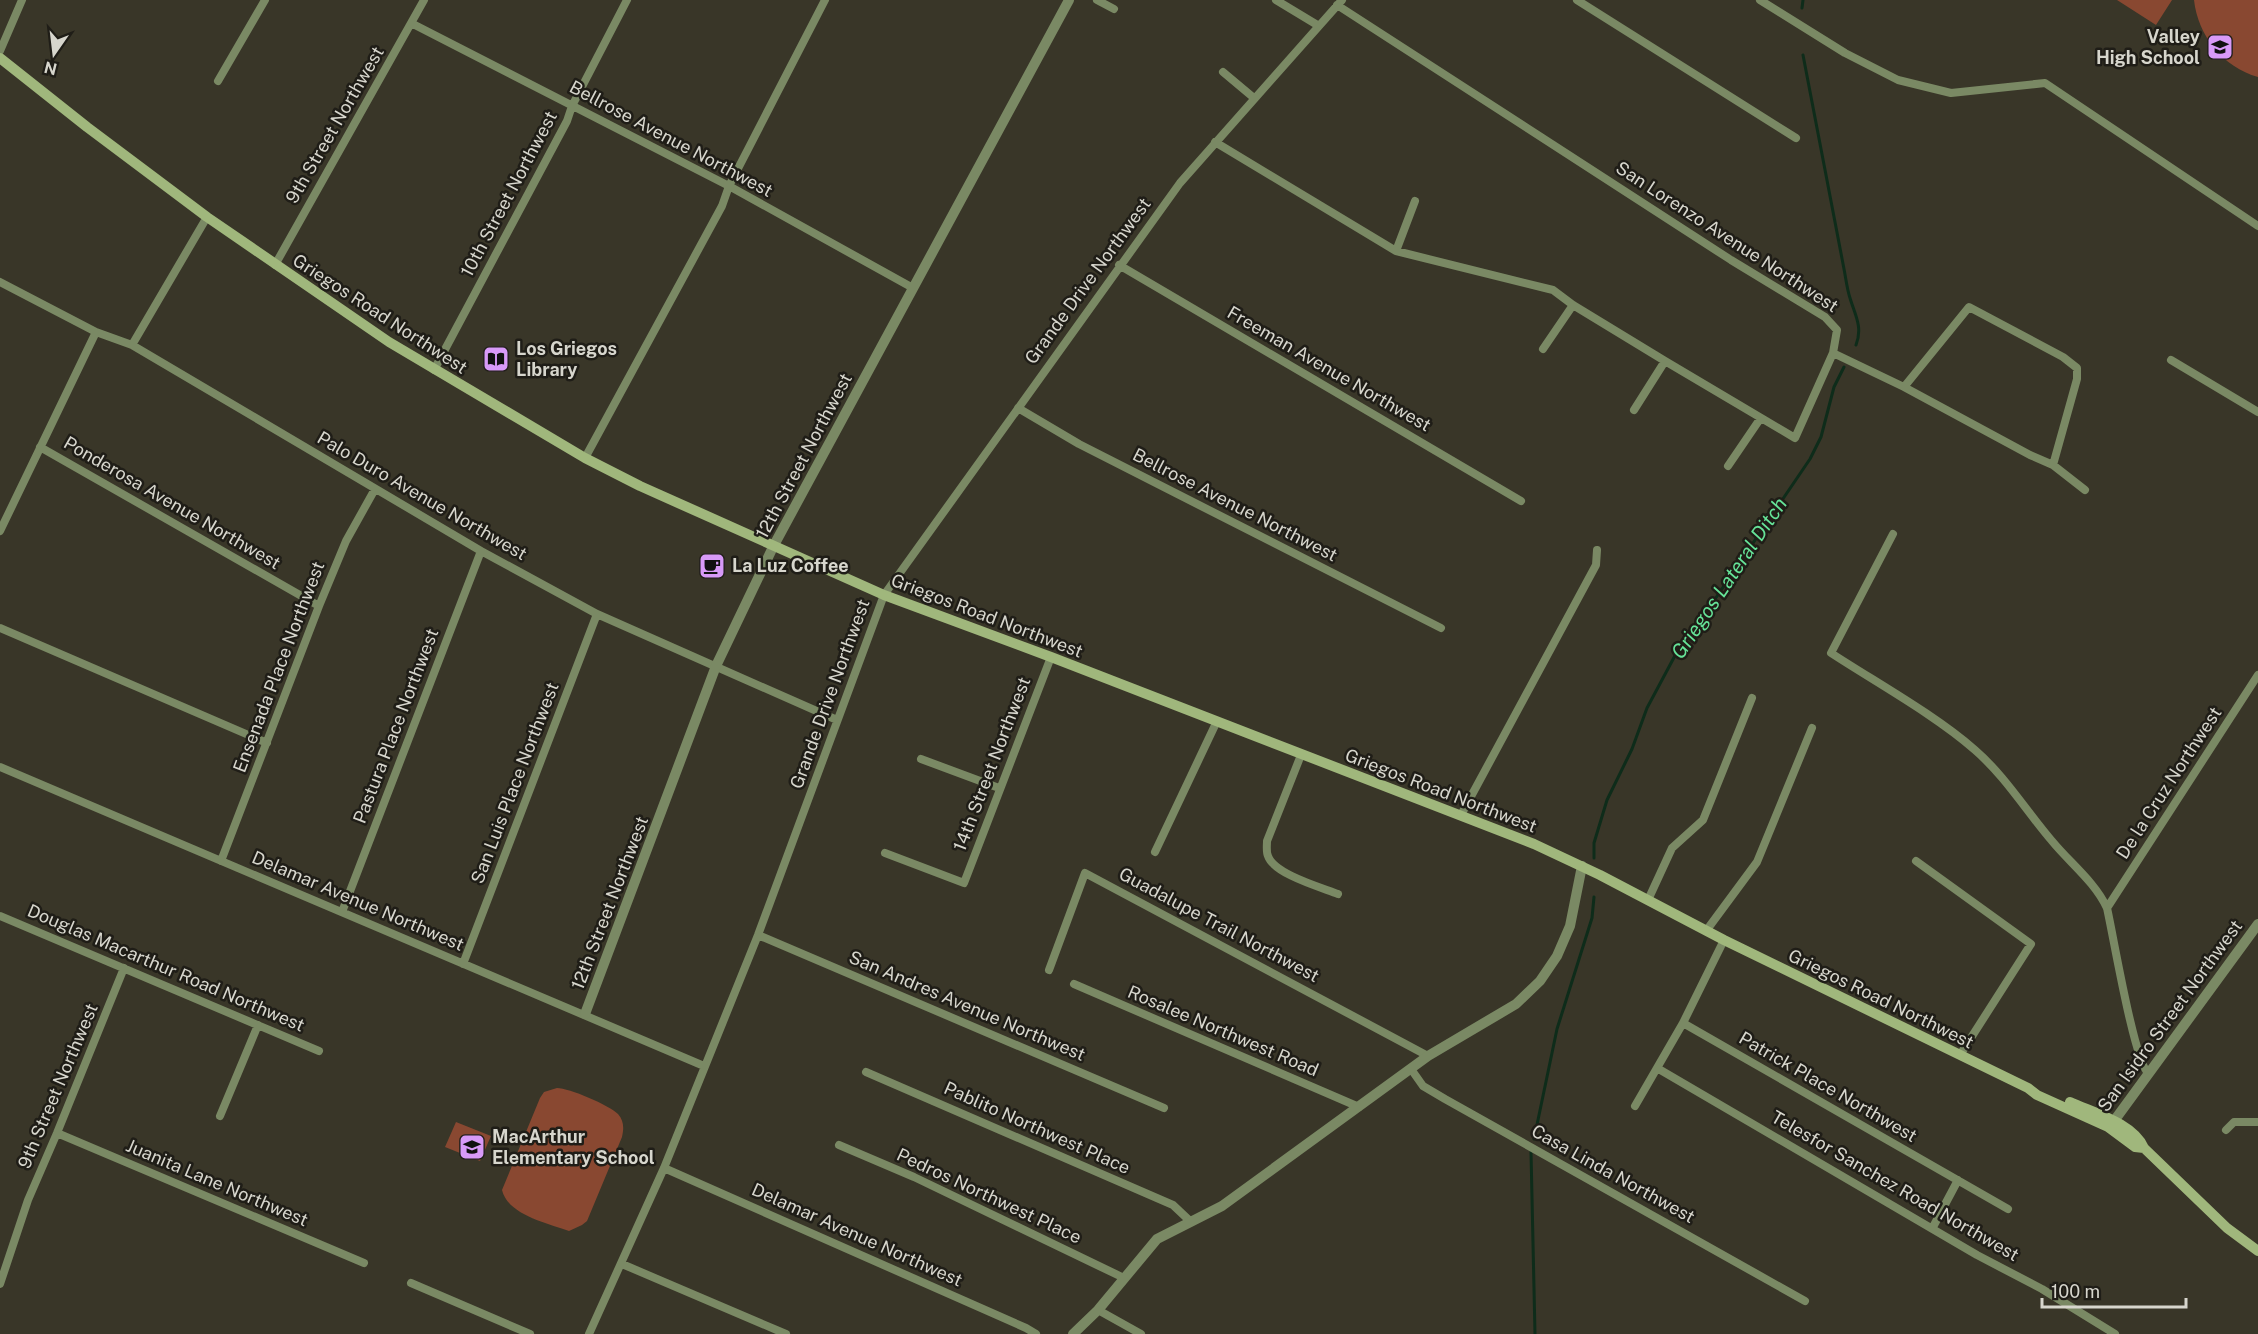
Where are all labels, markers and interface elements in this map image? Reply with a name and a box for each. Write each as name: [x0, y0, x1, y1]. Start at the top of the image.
north arrow: [24, 24, 84, 84]
place label: Valley High School: [2096, 26, 2200, 68]
school or university icon: Valley High School: [2205, 32, 2235, 62]
street label: 9th Street Northwest: [281, 43, 388, 207]
text: N: [42, 57, 59, 79]
street label: Bellrose Avenue Northwest: [566, 76, 776, 201]
street label: 10th Street Northwest: [456, 107, 561, 280]
street label: San Lorenzo Avenue Northwest: [1612, 157, 1842, 316]
street label: Grande Drive Northwest: [1020, 194, 1155, 368]
street label: Griegos Road Northwest: [289, 249, 471, 378]
street label: Freeman Avenue Northwest: [1224, 302, 1435, 436]
place label: Los Griegos Library: [516, 338, 617, 380]
library icon: Los Griegos Library: [481, 344, 511, 374]
street label: 12th Street Northwest: [751, 370, 856, 542]
street label: Palo Duro Avenue Northwest: [314, 427, 531, 564]
street label: Ponderosa Avenue Northwest: [60, 432, 284, 573]
street label: Bellrose Avenue Northwest: [1129, 444, 1341, 565]
water label: Griegos Lateral Ditch: [1666, 493, 1792, 663]
cafe icon: La Luz Coffee: [697, 551, 727, 581]
place label: La Luz Coffee: [732, 555, 849, 576]
street label: Ensenada Place Northwest: [229, 558, 329, 775]
street label: Griegos Road Northwest: [888, 569, 1086, 662]
street label: Grande Drive Northwest: [785, 596, 874, 791]
street label: Pastura Place Northwest: [349, 625, 442, 826]
street label: 14th Street Northwest: [949, 674, 1034, 854]
street label: San Luis Place Northwest: [466, 679, 563, 886]
street label: De la Cruz Northwest: [2112, 703, 2226, 863]
street label: Griegos Road Northwest: [1342, 744, 1540, 837]
street label: 12th Street Northwest: [567, 813, 652, 993]
street label: Delamar Avenue Northwest: [249, 846, 467, 955]
street label: Guadalupe Trail Northwest: [1116, 863, 1323, 986]
street label: Douglas Macarthur Road Northwest: [25, 899, 308, 1036]
street label: San Isidro Street Northwest: [2093, 916, 2246, 1116]
street label: Griegos Road Northwest: [1785, 944, 1977, 1053]
street label: San Andres Avenue Northwest: [846, 946, 1089, 1065]
street label: Rosalee Northwest Road: [1125, 981, 1322, 1080]
street label: 9th Street Northwest: [13, 1000, 102, 1172]
street label: Patrick Place Northwest: [1736, 1027, 1921, 1146]
street label: Pablito Northwest Place: [941, 1077, 1133, 1178]
street label: Telesfor Sanchez Road Northwest: [1768, 1106, 2023, 1265]
street label: Casa Linda Northwest: [1528, 1120, 1699, 1227]
place label: MacArthur Elementary School: [492, 1126, 655, 1168]
school or university icon: MacArthur Elementary School: [457, 1132, 487, 1162]
street label: Juanita Lane Northwest: [123, 1135, 311, 1230]
street label: Pedros Northwest Place: [894, 1144, 1085, 1248]
street label: Delamar Avenue Northwest: [749, 1179, 966, 1291]
scale bar: [2042, 1271, 2186, 1309]
text: 100 m: [2051, 1281, 2100, 1302]

